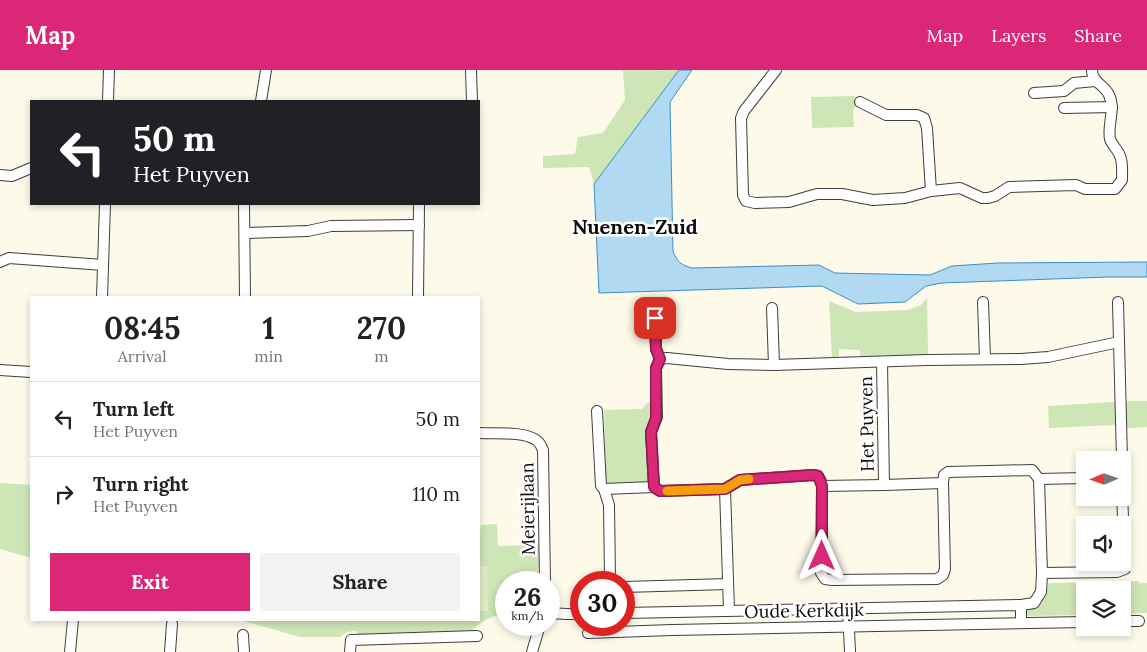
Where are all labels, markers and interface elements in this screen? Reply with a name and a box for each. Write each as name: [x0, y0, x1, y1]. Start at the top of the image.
text: Map: [25, 20, 75, 51]
text: Map: [927, 24, 963, 47]
text: Layers: [991, 24, 1046, 47]
text: Share: [1074, 24, 1122, 47]
text: 50 m: [133, 116, 216, 161]
icon: left: [50, 120, 115, 185]
text: Het Puyven: [133, 160, 250, 188]
district label: Nuenen-Zuid: [572, 214, 698, 239]
pin: [634, 297, 676, 339]
icon: arrive: [641, 304, 669, 332]
text: 08:45: [104, 309, 180, 347]
text: 1: [262, 309, 275, 347]
text: 270: [357, 309, 406, 347]
text: Arrival: [118, 346, 167, 366]
text: min: [254, 346, 283, 366]
text: m: [374, 346, 389, 366]
street label: Het Puyven: [854, 376, 879, 472]
text: Turn left: [93, 397, 174, 421]
icon: left: [50, 405, 78, 433]
text: 50 m: [416, 407, 460, 431]
text: Het Puyven: [93, 421, 178, 441]
north arrow: [1076, 451, 1131, 506]
map controls: [1076, 451, 1131, 636]
street label: Meierijlaan: [515, 462, 540, 556]
text: Turn right: [93, 472, 189, 496]
icon: right: [50, 480, 78, 508]
text: 110 m: [412, 482, 460, 506]
text: Het Puyven: [93, 496, 178, 516]
button: sound: [1076, 516, 1131, 571]
position arrow: [795, 529, 847, 581]
button: Exit: [50, 553, 250, 611]
button: Share: [260, 553, 460, 611]
speed limit sign: 30: [570, 571, 635, 636]
text: 26: [514, 581, 541, 613]
button: layers: [1076, 581, 1131, 636]
street label: Oude Kerkdijk: [744, 598, 864, 623]
text: km/h: [511, 608, 544, 623]

